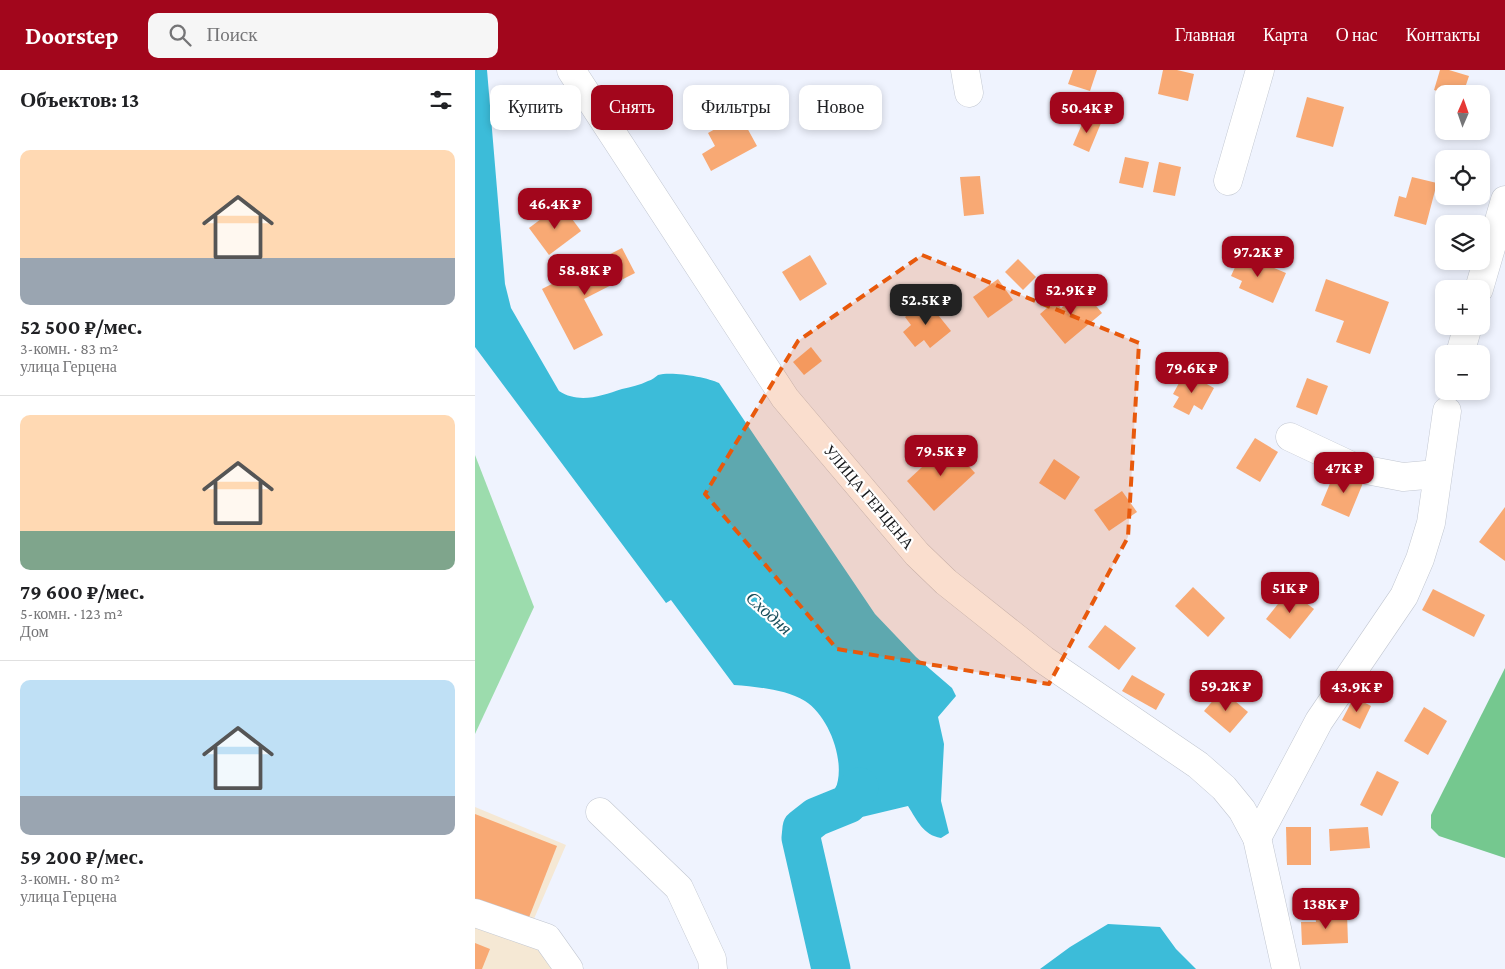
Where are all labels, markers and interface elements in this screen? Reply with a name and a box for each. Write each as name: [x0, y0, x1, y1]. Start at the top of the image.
search box: [148, 13, 498, 58]
icon: search: [166, 21, 194, 49]
text: Doorstep: [25, 22, 118, 49]
text: Поиск: [206, 24, 257, 45]
text: Главная: [1175, 25, 1235, 45]
text: Карта: [1263, 25, 1308, 45]
text: О нас: [1336, 25, 1378, 45]
text: Контакты: [1406, 25, 1480, 45]
chip: Купить: [490, 85, 581, 130]
chip: Снять: [591, 85, 673, 130]
chip: Фильтры: [683, 85, 789, 130]
chip: Новое: [799, 85, 882, 130]
north arrow: [1435, 85, 1490, 140]
map controls: [1435, 85, 1490, 400]
icon: filters: [427, 86, 455, 114]
text: Объектов: 13: [20, 88, 139, 112]
pin: 50.4K ₽: [1041, 92, 1133, 134]
text: 50.4K ₽: [1061, 99, 1113, 116]
button: locate: [1435, 150, 1490, 205]
icon: home: [193, 182, 283, 272]
pin: 46.4K ₽: [509, 188, 601, 230]
text: 46.4K ₽: [529, 195, 581, 212]
button: layers: [1435, 215, 1490, 270]
pin: 97.2K ₽: [1212, 236, 1304, 278]
text: 97.2K ₽: [1233, 243, 1283, 260]
pin: 58.8K ₽: [539, 254, 631, 296]
text: 58.8K ₽: [558, 261, 612, 278]
pin: 52.9K ₽: [1025, 274, 1117, 316]
button: +: [1435, 280, 1490, 335]
text: 52.9K ₽: [1046, 281, 1096, 298]
pin: 52.5K ₽: [880, 284, 972, 326]
text: 52.5K ₽: [901, 291, 951, 308]
text: 52 500 ₽/мес.: [20, 315, 142, 339]
text: 3-комн. · 83 m²: [20, 340, 118, 357]
button: −: [1435, 345, 1490, 400]
pin: 79.6K ₽: [1146, 352, 1238, 394]
text: улица Герцена: [20, 358, 117, 375]
text: 79.6K ₽: [1166, 359, 1218, 376]
pin: 79.5K ₽: [895, 434, 987, 477]
street label: УЛИЦА ГЕРЦЕНА: [820, 442, 918, 553]
text: 79.5K ₽: [916, 442, 966, 459]
icon: home: [193, 448, 283, 538]
pin: 47K ₽: [1309, 452, 1379, 494]
text: 47K ₽: [1325, 459, 1363, 476]
pin: 51K ₽: [1255, 572, 1325, 614]
text: 51K ₽: [1272, 579, 1308, 596]
text: 79 600 ₽/мес.: [20, 580, 145, 604]
water label: Сходня: [742, 587, 796, 639]
text: 5-комн. · 123 m²: [20, 605, 123, 622]
text: Дом: [20, 623, 49, 640]
pin: 59.2K ₽: [1180, 670, 1272, 712]
pin: 43.9K ₽: [1311, 670, 1403, 713]
text: 59.2K ₽: [1201, 677, 1251, 694]
text: 43.9K ₽: [1331, 678, 1383, 695]
icon: home: [193, 713, 283, 803]
text: 59 200 ₽/мес.: [20, 845, 144, 869]
text: 3-комн. · 80 m²: [20, 870, 120, 887]
text: улица Герцена: [20, 888, 117, 905]
pin: 138K ₽: [1285, 888, 1367, 930]
text: 138K ₽: [1303, 895, 1349, 912]

